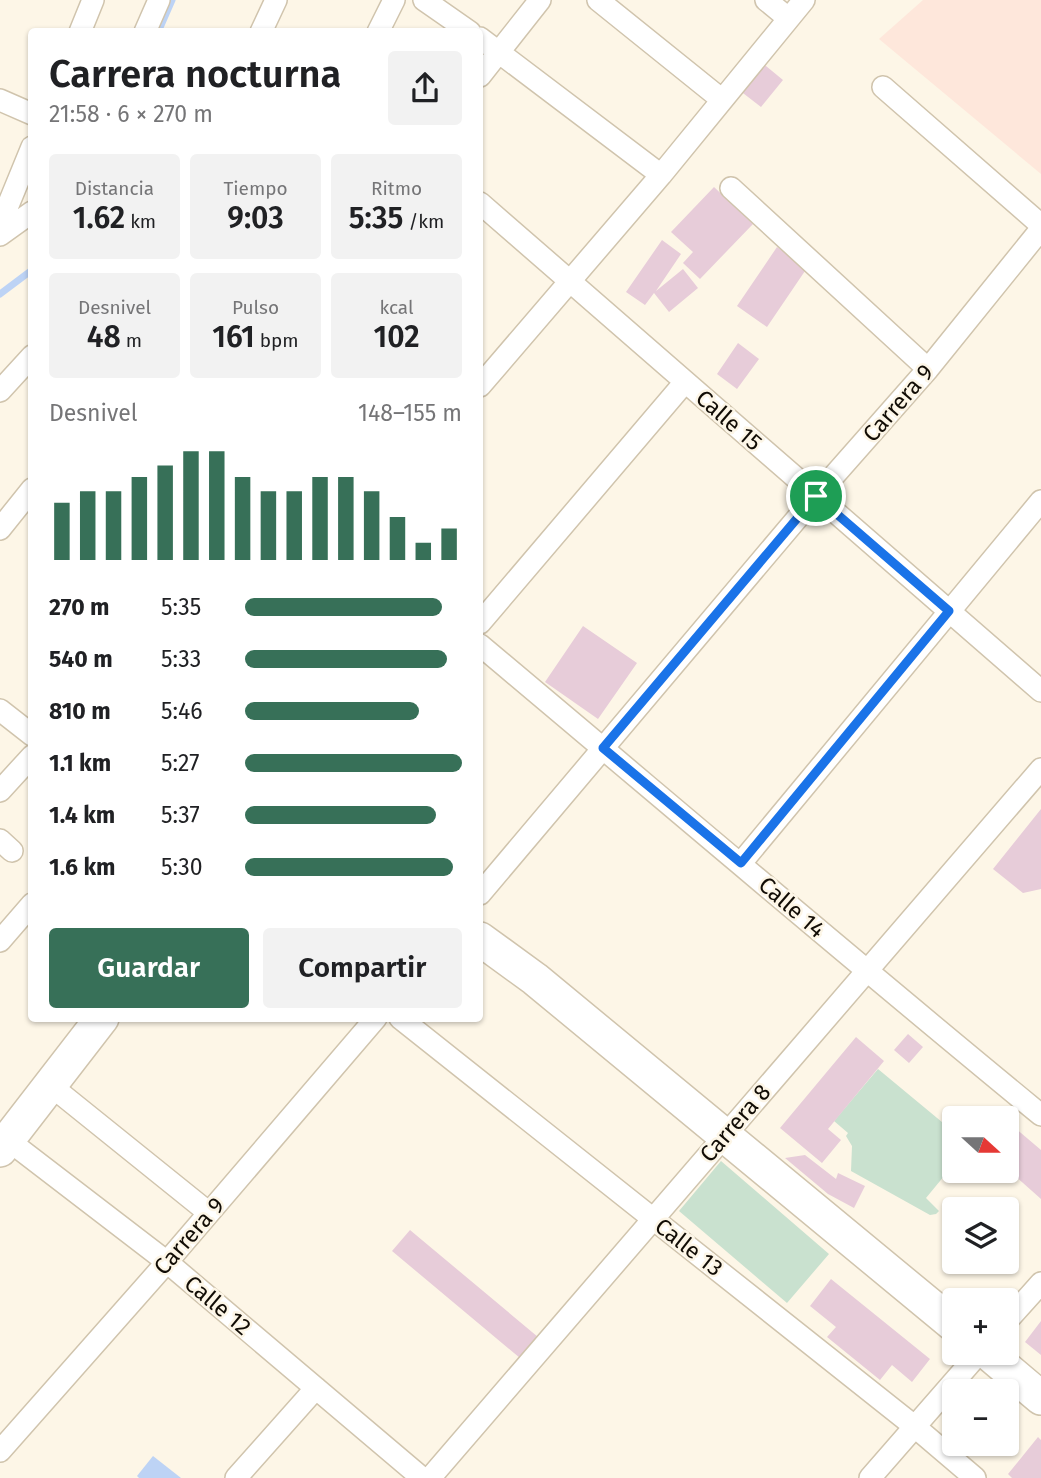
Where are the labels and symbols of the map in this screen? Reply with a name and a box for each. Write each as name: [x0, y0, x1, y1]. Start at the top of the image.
street label: Carrera 9: [857, 359, 939, 447]
street label: Calle 15: [690, 384, 768, 456]
pin: [786, 466, 846, 526]
street label: Calle 14: [753, 870, 831, 944]
street label: Carrera 8: [694, 1078, 776, 1168]
north arrow: [942, 1106, 1018, 1183]
street label: Carrera 9: [148, 1192, 230, 1280]
street label: Calle 13: [650, 1212, 728, 1282]
street label: Calle 12: [179, 1269, 257, 1341]

